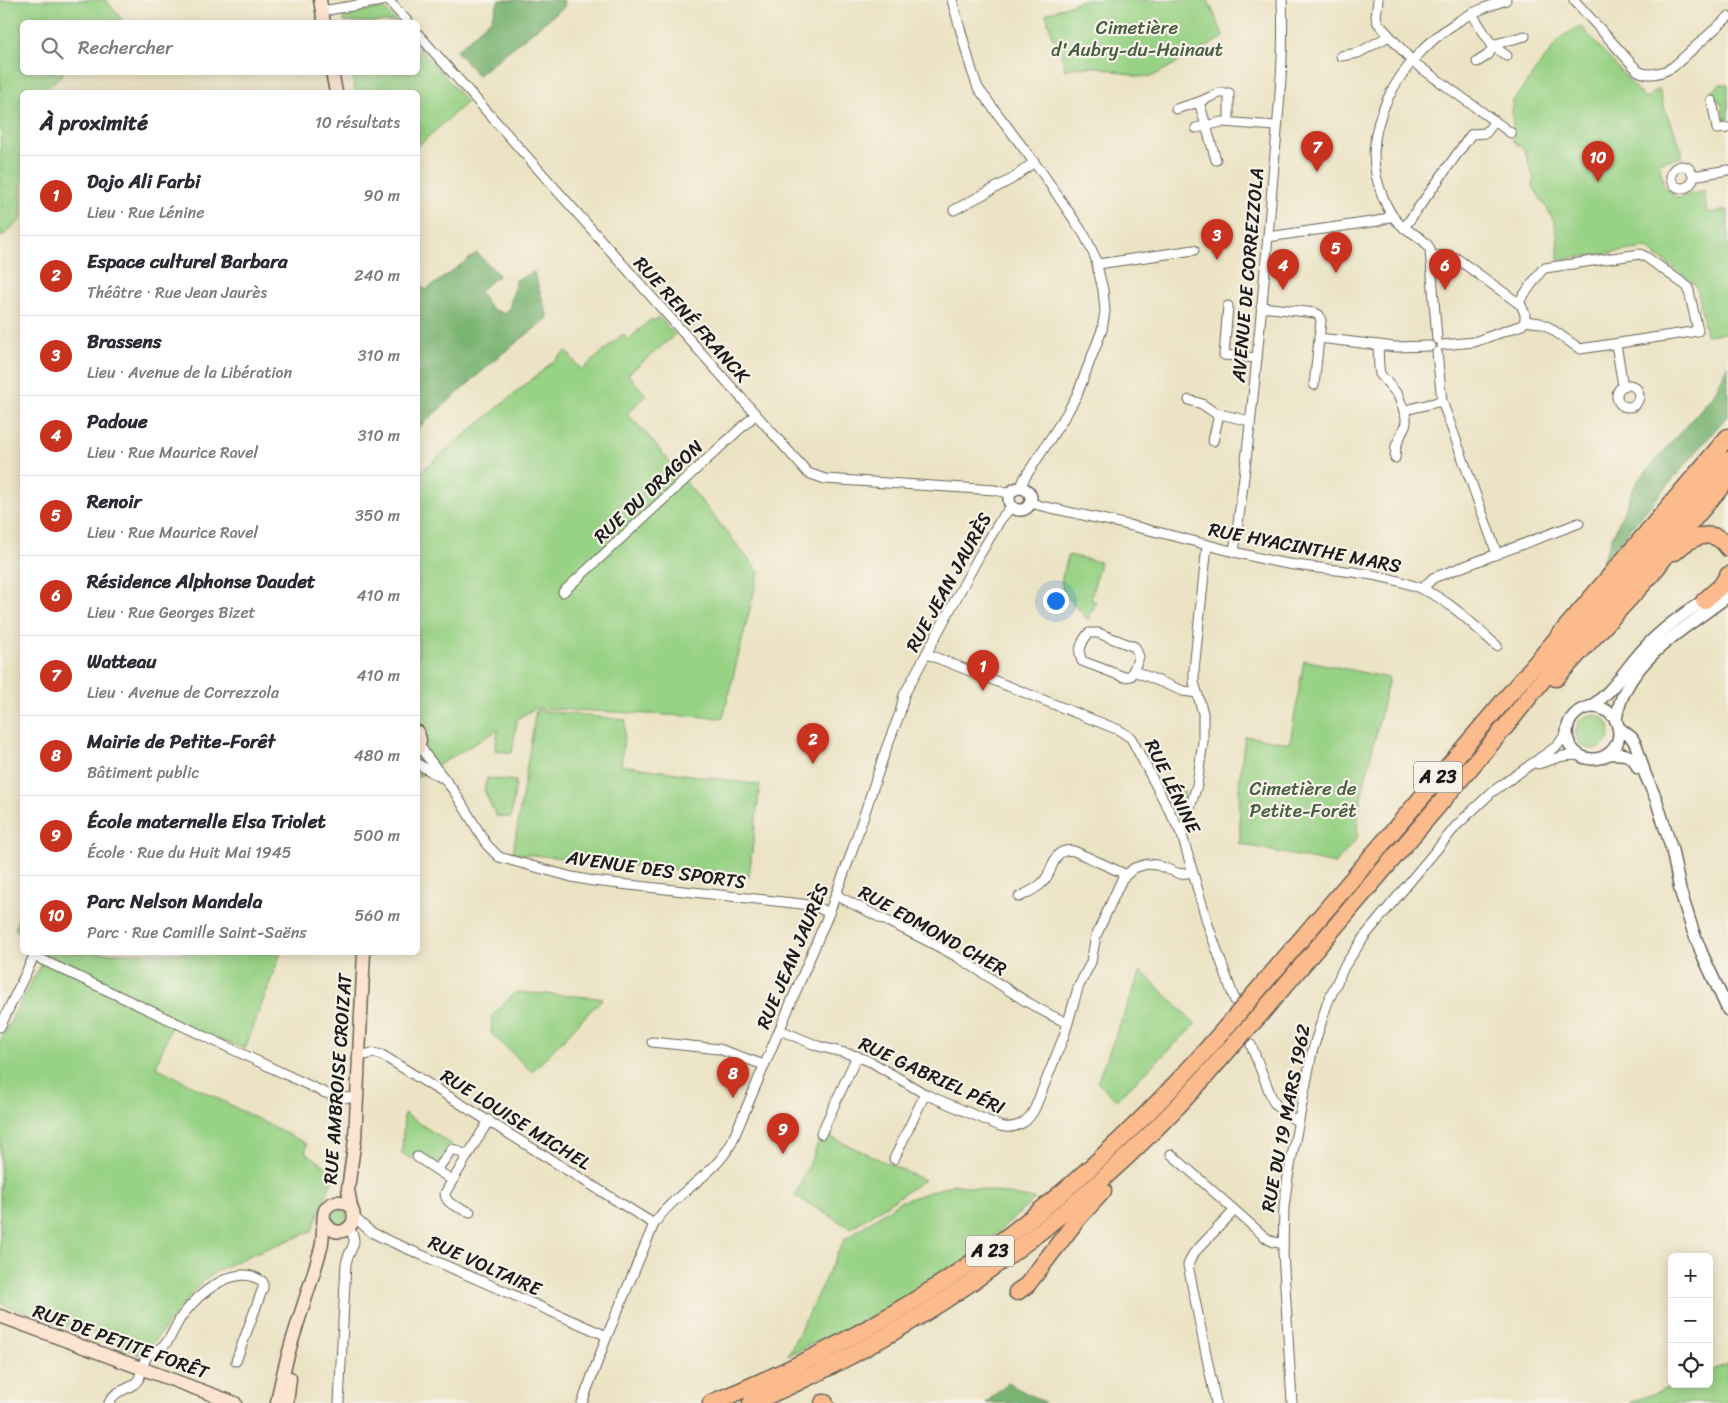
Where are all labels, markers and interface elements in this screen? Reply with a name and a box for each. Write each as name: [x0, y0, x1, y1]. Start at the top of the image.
park label: Cimetière d'Aubry-du-Hainaut: [1051, 11, 1223, 66]
search box: [20, 20, 420, 75]
text: Rechercher: [78, 31, 173, 64]
icon: search: [38, 34, 66, 62]
text: À proximité: [40, 104, 148, 142]
text: 10 résultats: [315, 108, 400, 137]
pin: 7: [1301, 131, 1333, 172]
pin: 10: [1582, 141, 1614, 182]
text: Dojo Ali Farbi: [87, 165, 200, 198]
street label: AVENUE DE CORREZZOLA: [1222, 166, 1273, 385]
text: 1: [53, 181, 59, 210]
text: 90 m: [364, 181, 400, 210]
text: Lieu · Rue Lénine: [87, 198, 204, 227]
pin: 3: [1201, 219, 1233, 260]
pin: 5: [1320, 232, 1352, 273]
text: Espace culturel Barbara: [87, 245, 288, 278]
street label: RUE RENÉ FRANCK: [625, 248, 759, 392]
pin: 4: [1267, 249, 1299, 290]
pin: 6: [1429, 249, 1461, 290]
text: 2: [51, 261, 61, 290]
text: 240 m: [354, 261, 400, 290]
text: Théâtre · Rue Jean Jaurès: [87, 278, 267, 307]
text: Brassens: [87, 325, 162, 358]
text: 3: [52, 341, 60, 370]
text: 310 m: [358, 341, 400, 370]
text: Lieu · Avenue de la Libération: [87, 358, 292, 387]
text: Padoue: [87, 405, 148, 438]
text: 4: [51, 421, 61, 450]
text: 310 m: [358, 421, 400, 450]
street label: RUE DU DRAGON: [586, 431, 711, 551]
text: Lieu · Rue Maurice Ravel: [87, 438, 258, 467]
text: Renoir: [87, 485, 141, 518]
text: 5: [51, 501, 61, 530]
text: 350 m: [355, 501, 400, 530]
street label: RUE JEAN JAURÈS: [896, 506, 1001, 658]
street label: RUE HYACINTHE MARS: [1206, 513, 1404, 582]
text: Lieu · Rue Maurice Ravel: [87, 518, 258, 547]
text: Résidence Alphonse Daudet: [87, 565, 315, 598]
text: 6: [51, 581, 61, 610]
text: 410 m: [357, 581, 400, 610]
your location: [1043, 588, 1069, 614]
text: Lieu · Rue Georges Bizet: [87, 598, 256, 627]
text: Watteau: [87, 645, 156, 678]
pin: 1: [967, 650, 999, 691]
text: 7: [51, 661, 61, 690]
text: 410 m: [357, 661, 400, 690]
text: Lieu · Avenue de Correzzola: [87, 678, 279, 707]
pin: 2: [797, 723, 829, 764]
text: Mairie de Petite-Forêt: [87, 725, 275, 758]
street label: RUE LÉNINE: [1135, 733, 1210, 841]
text: 8: [51, 741, 61, 770]
text: 480 m: [354, 741, 400, 770]
text: Bâtiment public: [87, 758, 199, 787]
road number: A 23: [1414, 762, 1462, 792]
park label: Cimetière de Petite-Forêt: [1249, 772, 1357, 827]
text: École maternelle Elsa Triolet: [87, 805, 326, 838]
text: 9: [51, 821, 61, 850]
text: 500 m: [354, 821, 400, 850]
text: École · Rue du Huit Mai 1945: [87, 838, 291, 867]
street label: AVENUE DES SPORTS: [563, 840, 748, 898]
street label: RUE EDMOND CHER: [852, 876, 1013, 985]
street label: RUE JEAN JAURÈS: [747, 878, 838, 1034]
text: Parc Nelson Mandela: [87, 885, 262, 918]
text: 10: [48, 901, 64, 930]
text: 560 m: [355, 901, 400, 930]
text: Parc · Rue Camille Saint-Saëns: [87, 918, 307, 947]
street label: RUE AMBROISE CROIZAT: [314, 971, 361, 1186]
street label: RUE DU 19 MARS 1962: [1251, 1021, 1320, 1215]
street label: RUE GABRIEL PÉRI: [853, 1027, 1011, 1124]
pin: 8: [717, 1057, 749, 1098]
street label: RUE LOUISE MICHEL: [434, 1060, 598, 1179]
pin: 9: [767, 1113, 799, 1154]
street label: RUE VOLTAIRE: [423, 1226, 548, 1306]
road number: A 23: [966, 1236, 1014, 1266]
map controls: [1668, 1253, 1713, 1388]
button: +: [1668, 1253, 1713, 1298]
street label: RUE DE PETITE FORÊT: [28, 1294, 214, 1389]
button: −: [1668, 1298, 1713, 1343]
button: locate: [1668, 1343, 1713, 1388]

